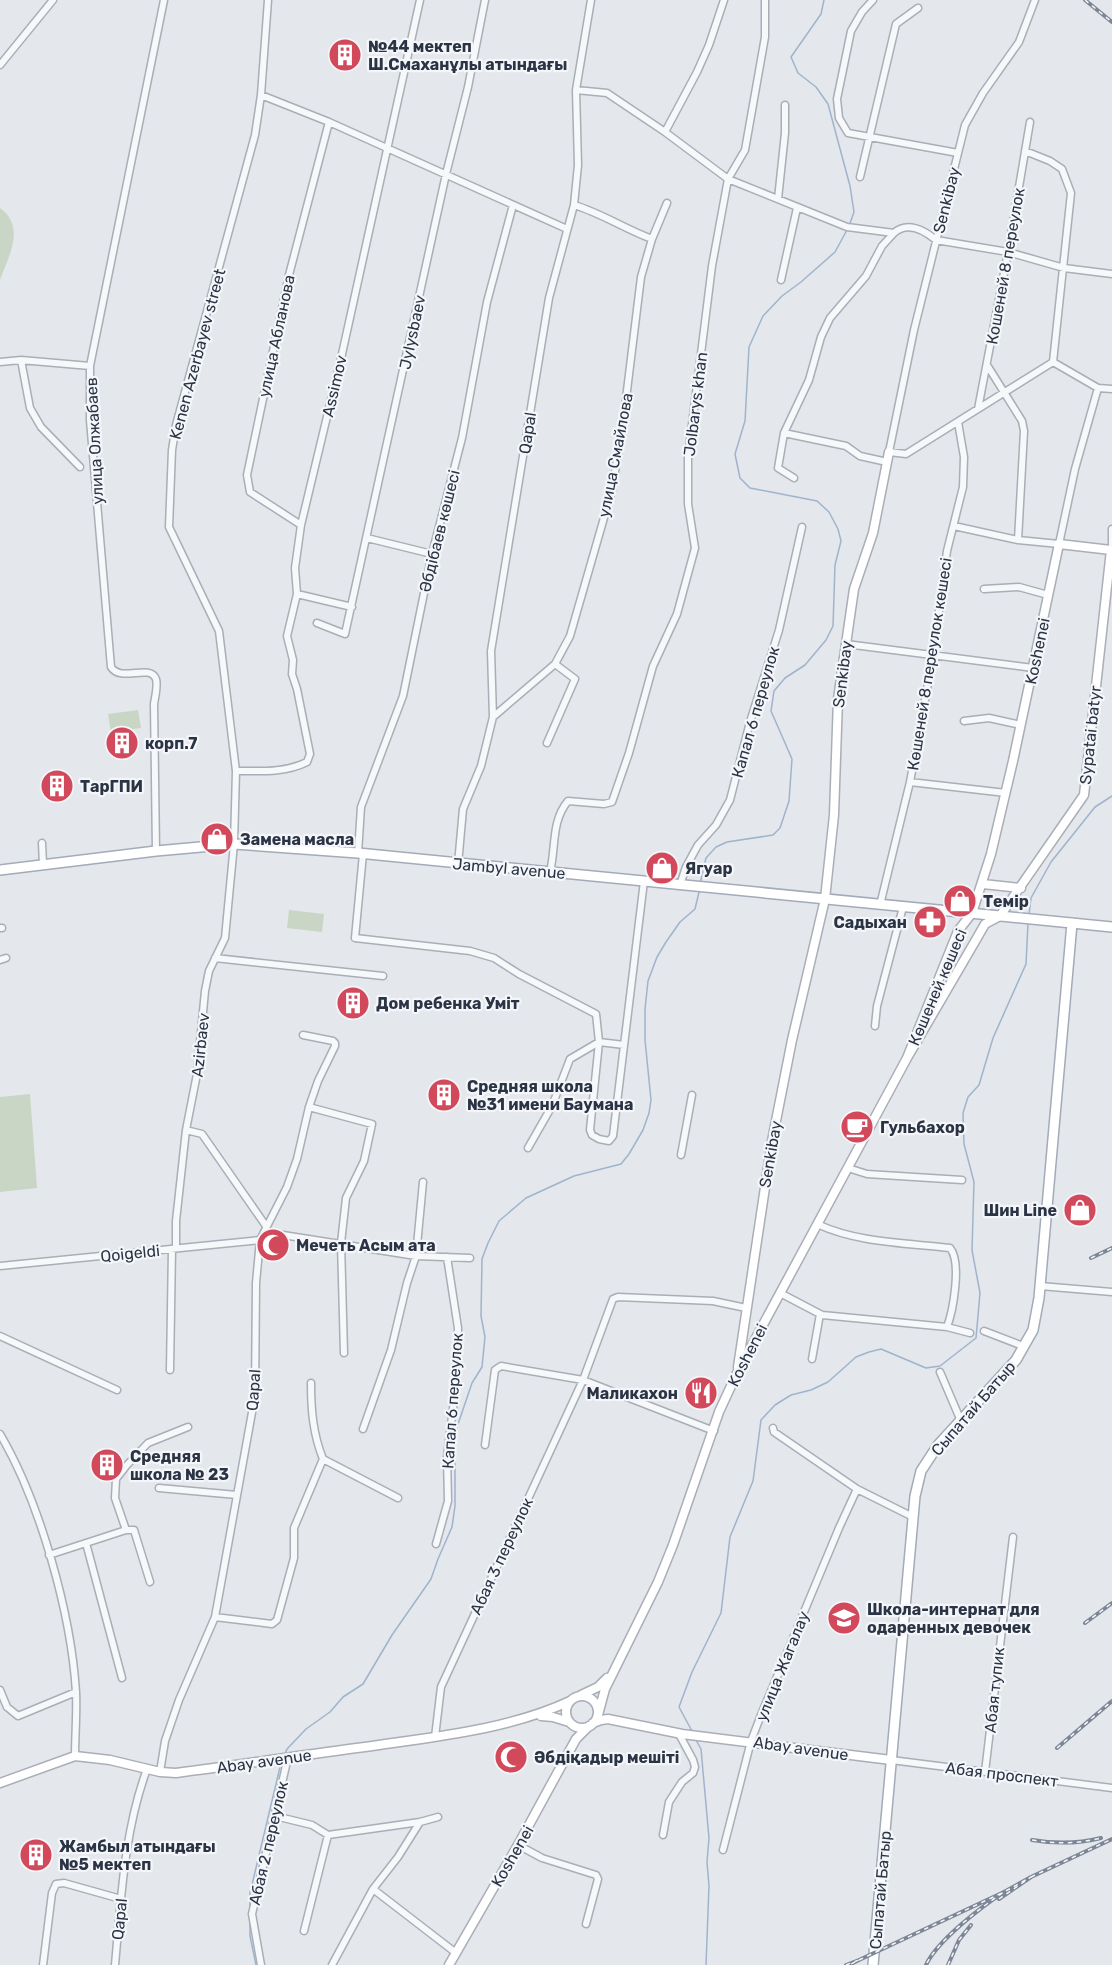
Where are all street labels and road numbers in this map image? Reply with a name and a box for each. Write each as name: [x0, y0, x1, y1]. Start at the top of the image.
street label: Senkibay: [929, 165, 964, 235]
street label: Кошеней 8 переулок: [982, 186, 1029, 346]
street label: Kenen Azerbayev street: [166, 267, 229, 442]
street label: улица Абланова: [254, 273, 299, 399]
street label: Jylysbaev: [395, 293, 430, 371]
street label: Jolbarys khan: [680, 351, 711, 457]
street label: Assimov: [318, 353, 351, 419]
street label: улица Олжабаев: [82, 377, 107, 505]
street label: улица Смайлова: [594, 391, 637, 519]
street label: Qapal: [515, 411, 540, 455]
street label: Әбдібаев көшесі: [415, 468, 464, 594]
street label: Көшеней 8 переулок көшесі: [903, 556, 956, 772]
street label: Koshenei: [1021, 616, 1054, 686]
street label: Senkibay: [829, 639, 856, 709]
street label: Капал 6 переулок: [728, 644, 783, 780]
street label: Sypatai batyr: [1076, 685, 1105, 785]
street label: Jambyl avenue: [452, 854, 566, 883]
street label: Көшеней көшесі: [904, 926, 971, 1049]
street label: Azirbaev: [188, 1012, 213, 1078]
street label: Senkibay: [755, 1119, 786, 1189]
street label: Qoigeldi: [99, 1241, 161, 1266]
street label: Koshenei: [724, 1321, 771, 1390]
street label: Капал 6 переулок: [438, 1332, 467, 1470]
street label: Сыпатай Батыр: [927, 1357, 1020, 1460]
street label: Qapal: [243, 1368, 264, 1412]
street label: Абая 3 переулок: [466, 1494, 537, 1618]
street label: улица Жагалау: [752, 1608, 813, 1724]
street label: Абая тупик: [981, 1646, 1008, 1734]
street label: Abay avenue: [752, 1732, 850, 1765]
street label: Abay avenue: [215, 1745, 313, 1778]
street label: Абая проспект: [944, 1758, 1060, 1791]
street label: Абая 2 переулок: [245, 1779, 292, 1907]
street label: Koshenei: [487, 1822, 538, 1890]
street label: Сыпатай Батыр: [866, 1830, 895, 1950]
street label: Qapal: [108, 1897, 131, 1941]

